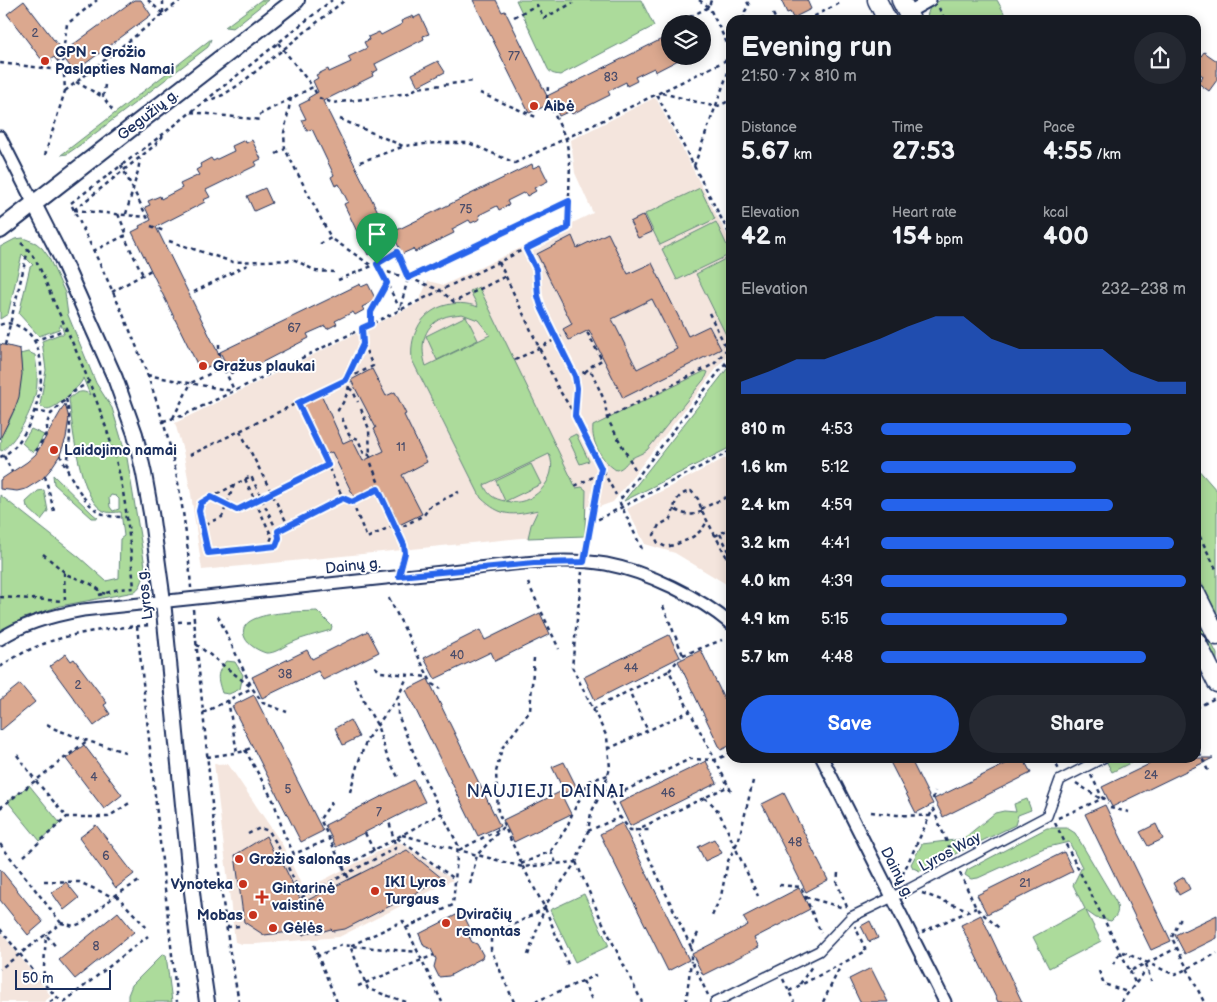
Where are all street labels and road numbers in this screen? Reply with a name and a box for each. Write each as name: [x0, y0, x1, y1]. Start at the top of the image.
street label: Gegužių g.: [114, 85, 182, 145]
street label: Dainų g.: [324, 554, 382, 578]
street label: Lyros g.: [132, 567, 158, 621]
street label: Lyros Way: [916, 828, 984, 876]
street label: Dainų g.: [876, 844, 918, 902]

